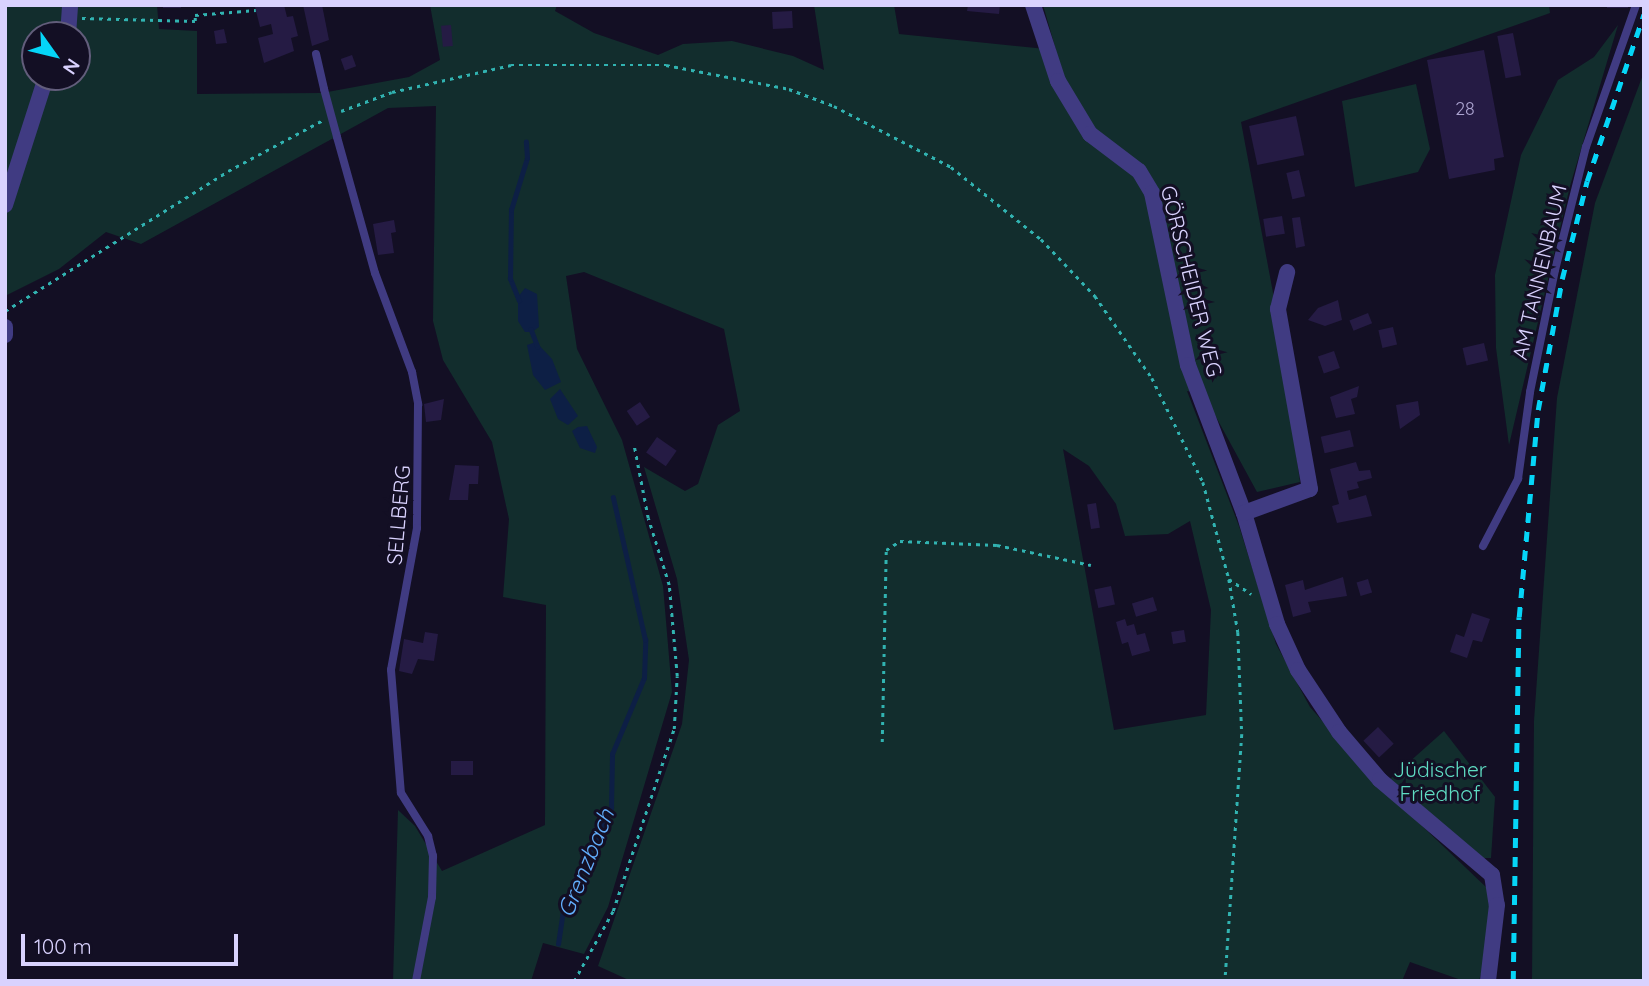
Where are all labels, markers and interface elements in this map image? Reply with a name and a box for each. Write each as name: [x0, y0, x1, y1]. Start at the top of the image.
north arrow: [21, 21, 91, 91]
text: N: [58, 54, 86, 79]
house number: 28: [1455, 98, 1475, 120]
street label: AM TANNENBAUM: [1507, 182, 1571, 362]
street label: GÖRSCHEIDER WEG: [1156, 183, 1228, 379]
street label: SELLBERG: [381, 464, 415, 566]
park label: Jüdischer Friedhof: [1393, 756, 1487, 806]
water label: Grenzbach: [552, 805, 620, 921]
scale bar: [24, 920, 242, 964]
text: 100 m: [34, 933, 92, 959]

